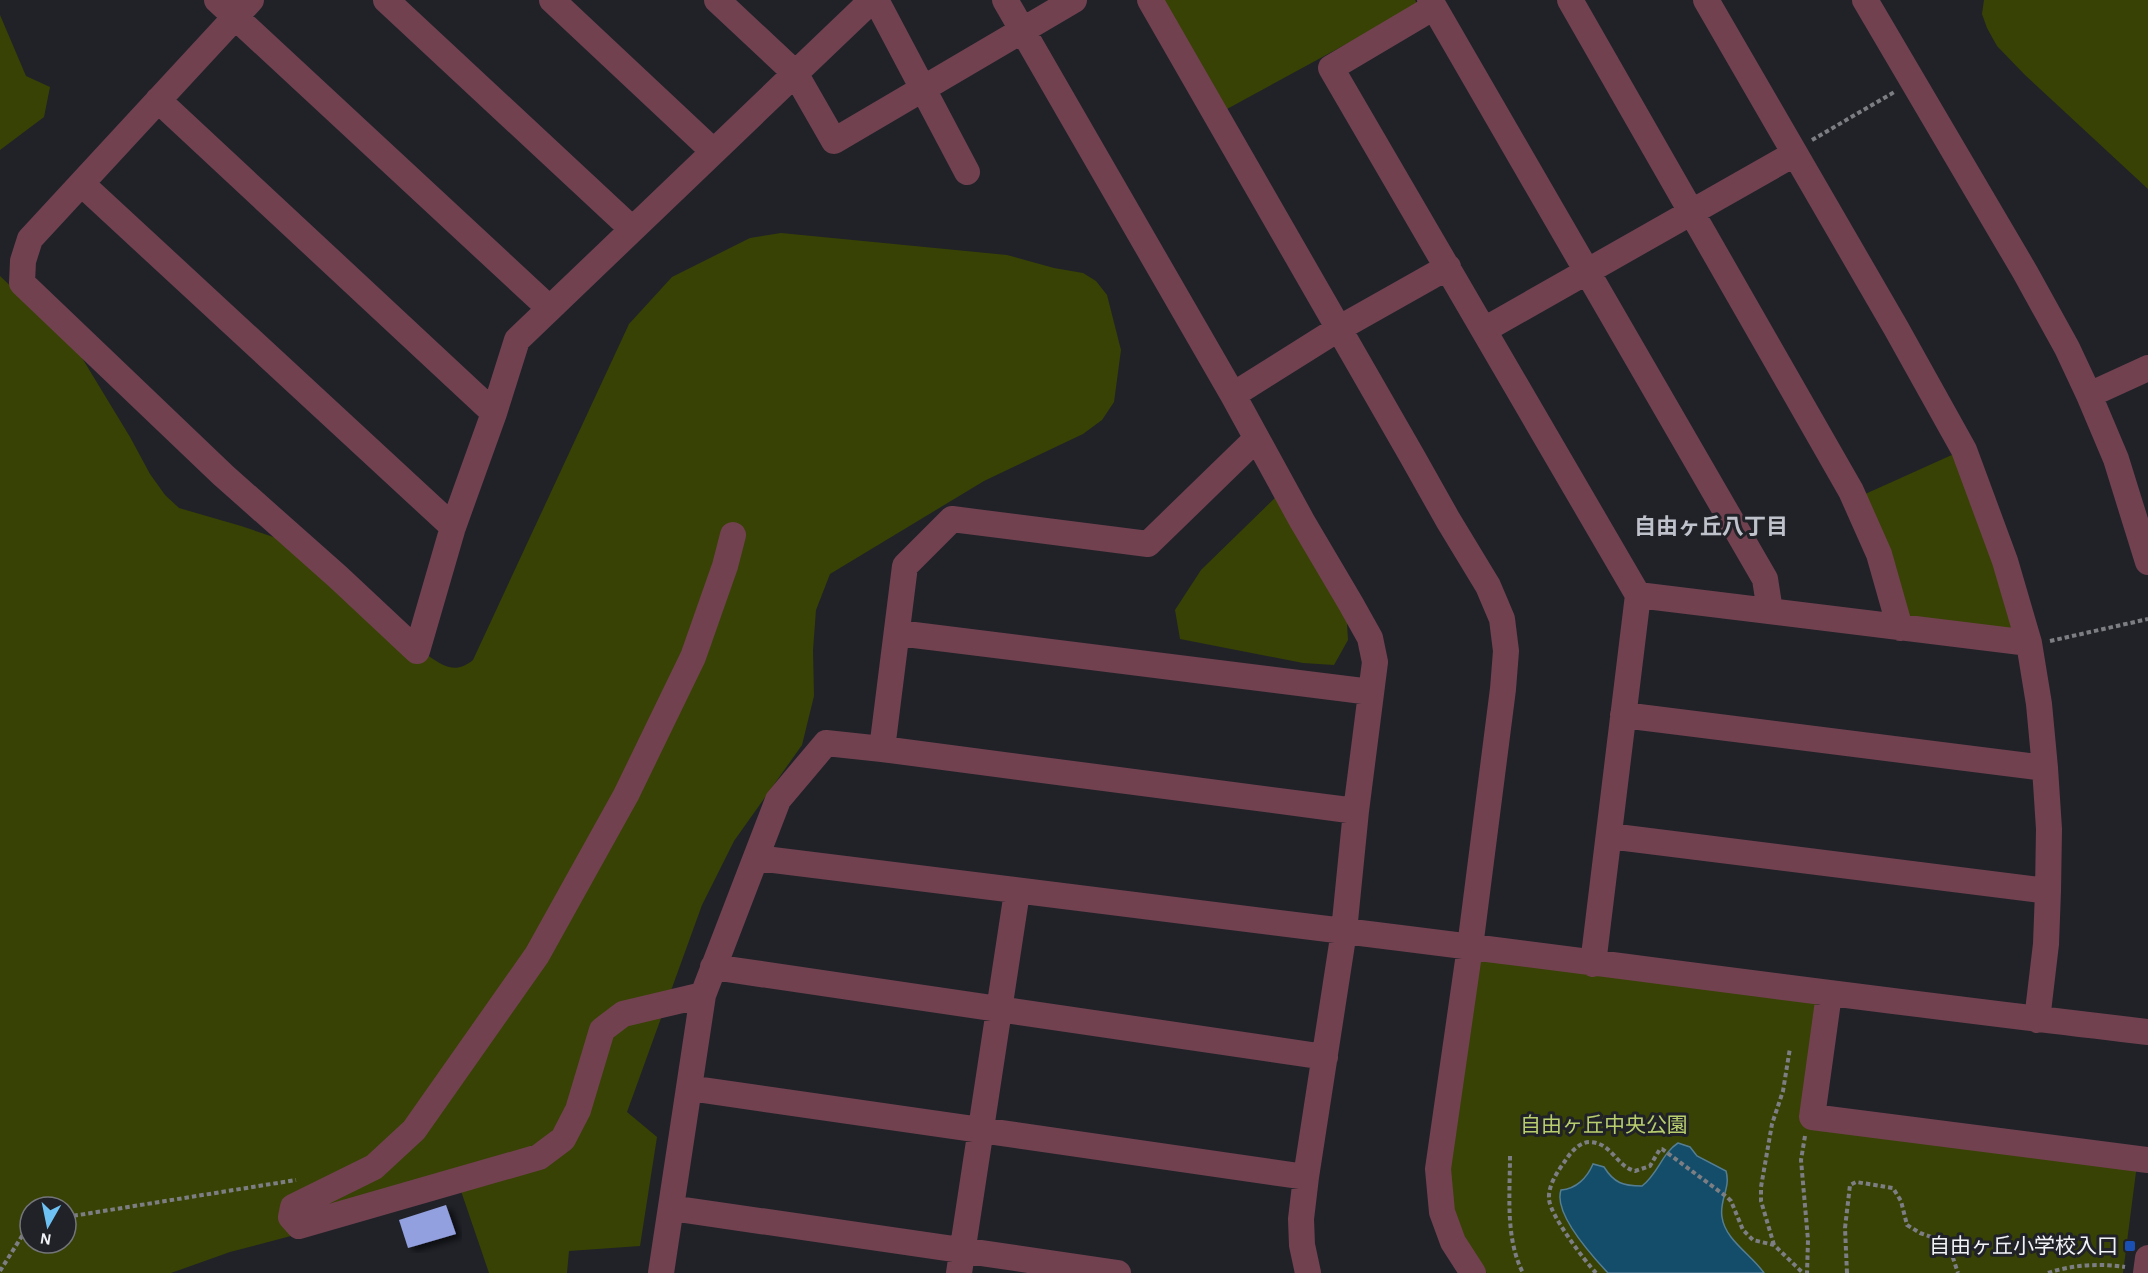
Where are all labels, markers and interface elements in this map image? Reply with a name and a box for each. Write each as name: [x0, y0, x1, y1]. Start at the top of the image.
district label: 自由ヶ丘八丁目: [1634, 515, 1788, 538]
park label: 自由ヶ丘中央公園: [1520, 1114, 1688, 1136]
north arrow: [18, 1195, 78, 1255]
text: N: [39, 1230, 53, 1248]
place label: 自由ヶ丘小学校入口: [1929, 1235, 2118, 1257]
marker: 自由ヶ丘小学校入口: [2123, 1239, 2137, 1253]

